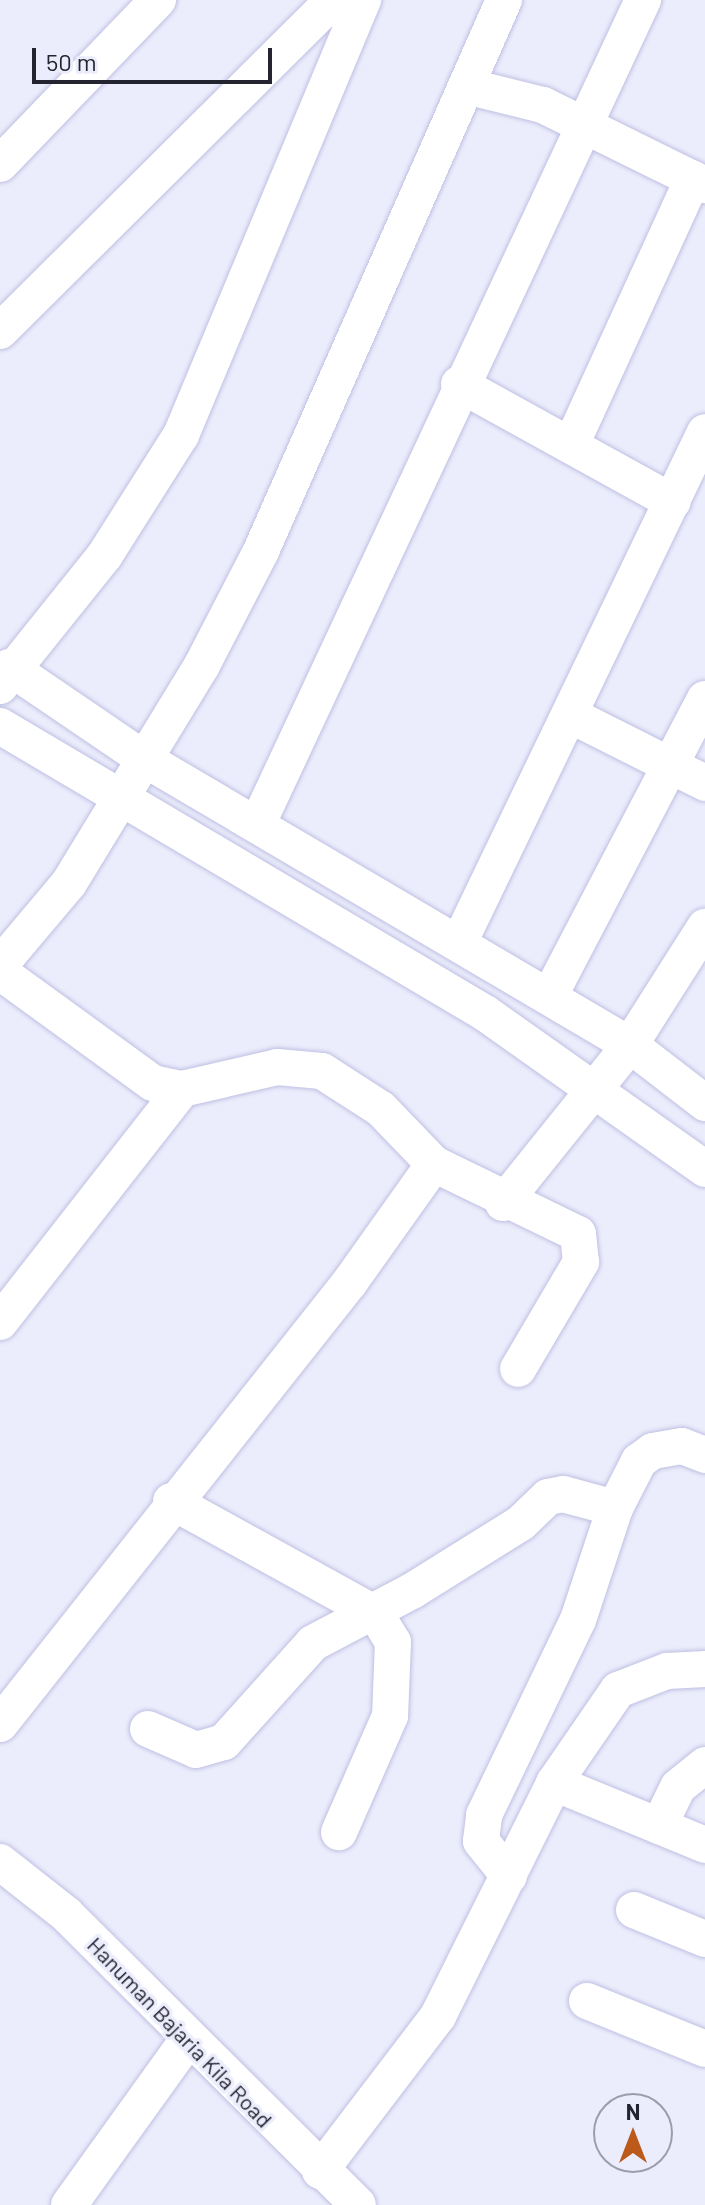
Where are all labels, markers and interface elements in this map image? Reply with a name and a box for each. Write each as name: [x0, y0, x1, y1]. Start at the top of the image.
scale bar: [36, 32, 276, 82]
text: 50 m: [46, 47, 97, 76]
street label: Hanuman Bajaria Kila Road: [82, 1931, 278, 2133]
north arrow: [593, 2093, 673, 2173]
text: N: [626, 2098, 640, 2124]

